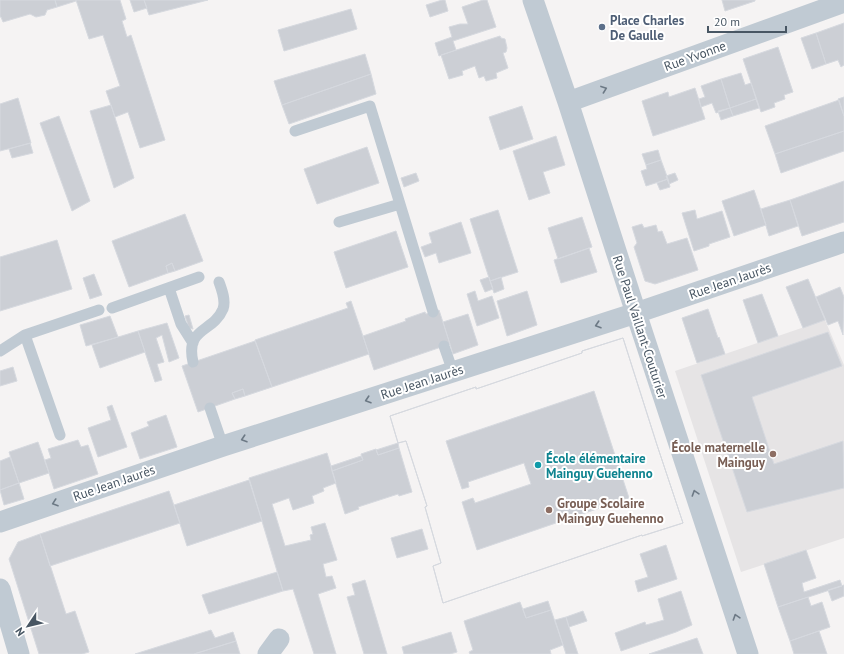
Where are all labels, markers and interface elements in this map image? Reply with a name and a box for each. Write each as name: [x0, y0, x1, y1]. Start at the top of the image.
scale bar: [708, 8, 786, 34]
place label: Place Charles De Gaulle: [610, 12, 685, 44]
text: 20 m: [714, 14, 740, 29]
marker: Place Charles De Gaulle: [597, 22, 607, 32]
street label: Rue Yvonne: [662, 37, 728, 75]
one-way arrow: [601, 85, 608, 94]
street label: Rue Paul Vaillant-Couturier: [609, 253, 671, 401]
street label: Rue Jean Jaurès: [687, 259, 773, 303]
one-way arrow: [595, 321, 602, 329]
street label: Rue Jean Jaurès: [379, 361, 465, 403]
one-way arrow: [365, 395, 372, 403]
one-way arrow: [241, 434, 248, 443]
place label: École maternelle Mainguy: [672, 439, 766, 471]
marker: École maternelle Mainguy: [768, 449, 778, 459]
place label: École élémentaire Mainguy Guehenno: [546, 450, 653, 482]
marker: École élémentaire Mainguy Guehenno: [533, 460, 543, 470]
street label: Rue Jean Jaurès: [71, 461, 157, 505]
one-way arrow: [691, 490, 700, 497]
place label: Groupe Scolaire Mainguy Guehenno: [557, 495, 664, 527]
one-way arrow: [51, 498, 58, 507]
marker: Groupe Scolaire Mainguy Guehenno: [544, 505, 554, 515]
north arrow: [8, 606, 48, 646]
one-way arrow: [732, 614, 740, 621]
text: N: [12, 625, 28, 639]

